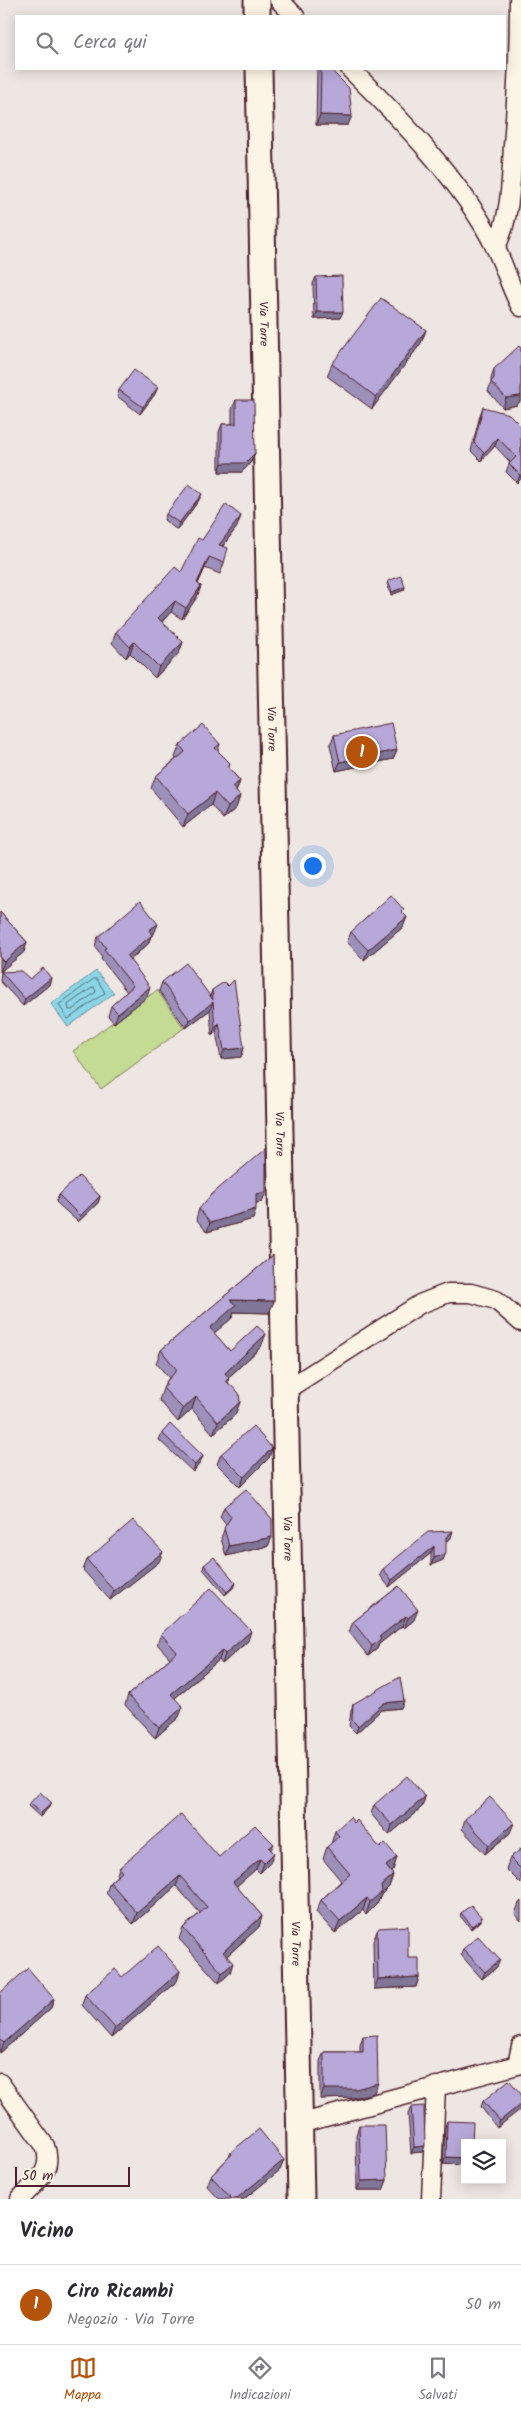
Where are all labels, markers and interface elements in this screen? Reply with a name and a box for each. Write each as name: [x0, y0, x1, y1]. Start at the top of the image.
search box: [15, 15, 506, 70]
text: Cerca qui: [73, 28, 147, 58]
icon: search: [33, 29, 61, 57]
street label: Via Torre: [254, 301, 274, 347]
street label: Via Torre: [262, 706, 282, 752]
pin: 1: [346, 733, 378, 771]
your location: [300, 853, 326, 879]
street label: Via Torre: [270, 1111, 290, 1157]
street label: Via Torre: [278, 1516, 298, 1562]
street label: Via Torre: [286, 1921, 306, 1967]
map controls: [461, 2139, 506, 2184]
button: layers: [461, 2139, 506, 2184]
scale bar: [15, 2164, 130, 2187]
text: 50 m: [22, 2165, 53, 2187]
text: Vicino: [20, 2215, 74, 2248]
text: Ciro Ricambi: [67, 2277, 173, 2307]
text: 1: [34, 2292, 38, 2317]
text: 50 m: [465, 2292, 501, 2317]
text: Negozio · Via Torre: [67, 2307, 194, 2332]
tab: Mappa: [64, 2354, 101, 2406]
tab: Indicazioni: [229, 2354, 291, 2406]
tab: Salvati: [418, 2354, 457, 2406]

